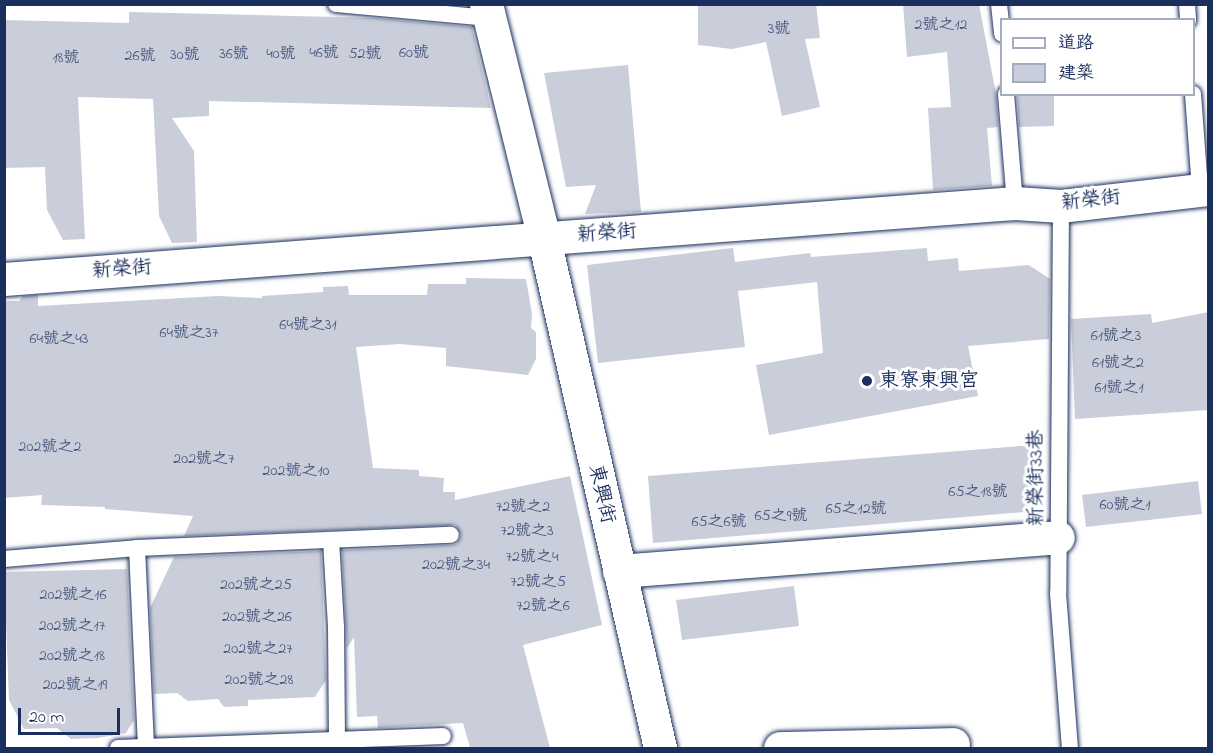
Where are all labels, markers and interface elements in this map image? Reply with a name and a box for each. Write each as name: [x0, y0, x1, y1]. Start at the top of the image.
house number: 2號之12: [915, 15, 967, 35]
legend: [1000, 18, 1195, 96]
house number: 3號: [768, 19, 790, 39]
text: 道路: [1058, 31, 1094, 57]
house number: 46號: [309, 43, 339, 63]
house number: 60號: [399, 43, 429, 63]
house number: 36號: [219, 44, 249, 64]
house number: 40號: [266, 44, 296, 64]
house number: 52號: [348, 44, 382, 64]
house number: 30號: [170, 45, 200, 65]
house number: 26號: [125, 46, 155, 66]
house number: 18號: [52, 48, 80, 68]
text: 建築: [1058, 61, 1094, 87]
street label: 新榮街: [1060, 186, 1122, 216]
street label: 新榮街: [576, 220, 638, 248]
street label: 新榮街: [91, 256, 153, 284]
house number: 64號之31: [279, 315, 337, 335]
house number: 64號之37: [160, 323, 218, 343]
house number: 61號之3: [1091, 326, 1141, 346]
house number: 64號之43: [30, 329, 88, 349]
house number: 61號之2: [1092, 353, 1144, 373]
place label: 東寮東興宮: [879, 369, 979, 393]
marker: 東寮東興宮: [860, 374, 874, 388]
house number: 61號之1: [1094, 378, 1144, 398]
street label: 新榮街33巷: [1025, 430, 1049, 526]
house number: 202號之2: [19, 437, 81, 457]
house number: 202號之7: [173, 449, 235, 469]
house number: 202號之10: [263, 461, 329, 481]
street label: 東興街: [583, 462, 619, 526]
house number: 65之18號: [948, 482, 1008, 502]
house number: 60號之1: [1099, 495, 1151, 515]
house number: 72號之2: [496, 497, 550, 517]
house number: 65之12號: [825, 499, 887, 519]
house number: 65之9號: [754, 506, 808, 526]
house number: 65之6號: [691, 512, 747, 532]
house number: 72號之3: [500, 521, 554, 541]
house number: 72號之4: [505, 547, 559, 567]
house number: 202號之34: [422, 555, 490, 575]
house number: 72號之5: [510, 572, 566, 592]
house number: 202號之25: [220, 575, 292, 595]
house number: 202號之16: [40, 585, 106, 605]
house number: 72號之6: [516, 596, 570, 616]
house number: 202號之26: [222, 607, 292, 627]
house number: 202號之17: [39, 616, 105, 636]
house number: 202號之27: [223, 639, 293, 659]
house number: 202號之18: [39, 646, 105, 666]
house number: 202號之28: [225, 670, 293, 690]
house number: 202號之19: [43, 675, 107, 695]
scale bar: [21, 696, 123, 734]
text: 20 m: [29, 705, 64, 731]

